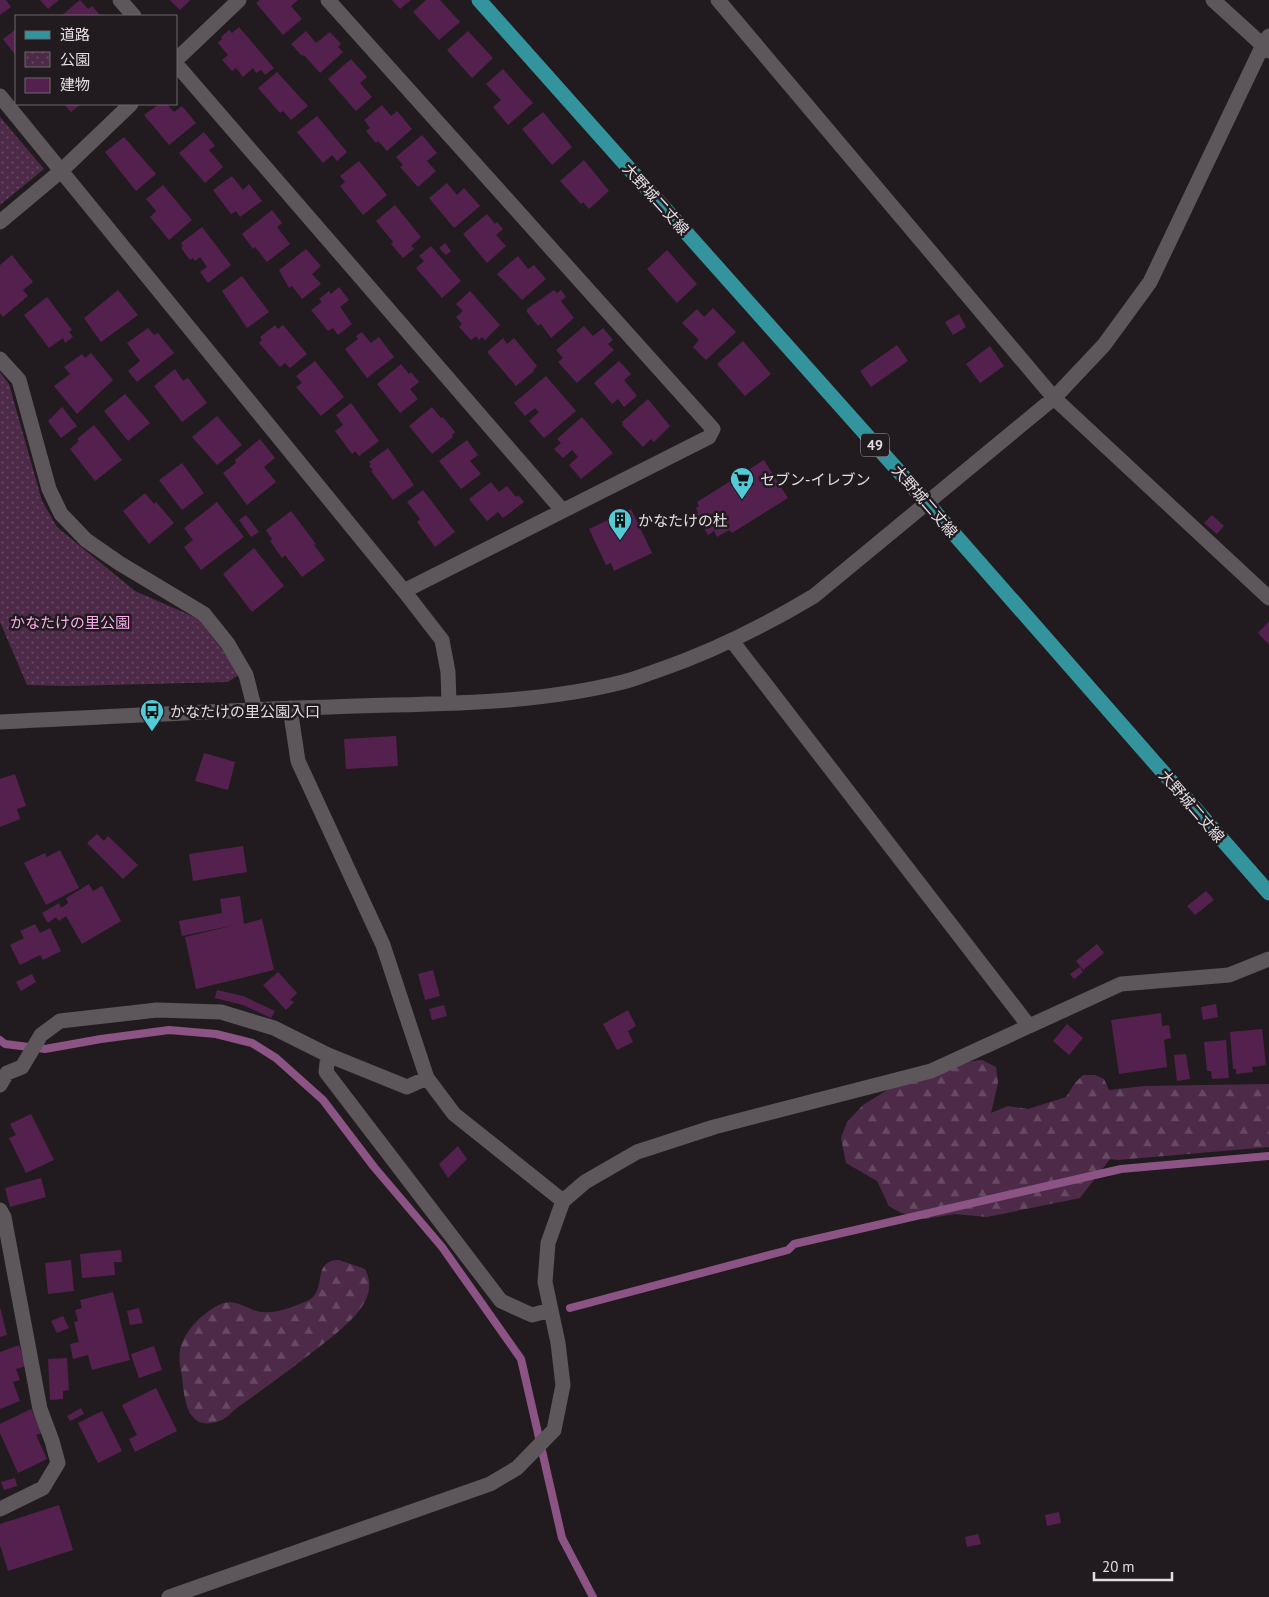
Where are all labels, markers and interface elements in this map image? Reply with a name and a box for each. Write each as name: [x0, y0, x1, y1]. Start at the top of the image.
legend: [15, 15, 178, 105]
text: 道路: [60, 25, 90, 44]
text: 公園: [60, 50, 90, 69]
text: 建物: [60, 75, 90, 94]
street label: 大野城二丈線: [619, 159, 693, 239]
road number: 49: [861, 434, 889, 456]
street label: 大野城二丈線: [888, 461, 962, 541]
supermarket icon: セブン-イレブン: [729, 466, 755, 500]
place label: セブン-イレブン: [760, 470, 870, 489]
building icon: かなたけの杜: [607, 507, 633, 541]
place label: かなたけの杜: [638, 511, 728, 530]
park label: かなたけの里公園: [10, 613, 130, 632]
bus stop icon: かなたけの里公園入口: [139, 698, 165, 732]
place label: かなたけの里公園入口: [170, 702, 320, 721]
street label: 大野城二丈線: [1155, 766, 1229, 846]
scale bar: [1094, 1550, 1172, 1582]
text: 20 m: [1102, 1557, 1135, 1576]

